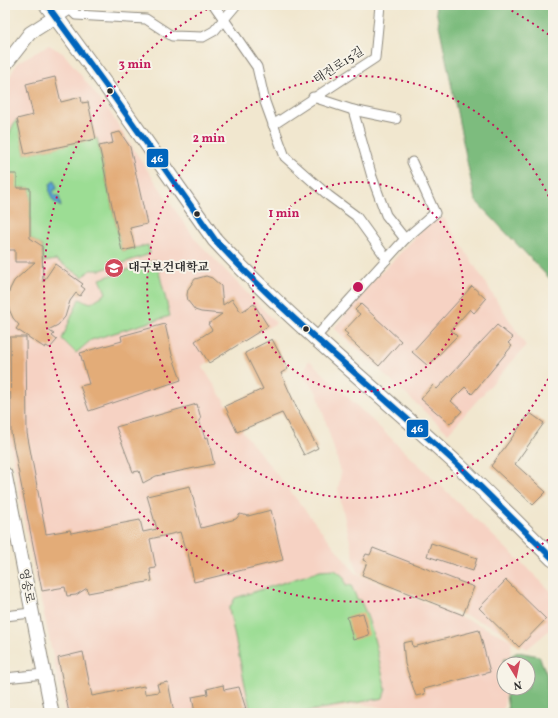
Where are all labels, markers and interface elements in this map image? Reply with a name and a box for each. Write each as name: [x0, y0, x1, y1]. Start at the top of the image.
street label: 태전로15길: [311, 44, 367, 88]
text: 3 min: [119, 57, 151, 73]
unlabelled marker: [105, 86, 115, 96]
text: 2 min: [193, 131, 225, 147]
line badge: 46: [146, 148, 169, 168]
text: 46: [151, 152, 163, 167]
text: 1 min: [269, 206, 300, 222]
unlabelled marker: [192, 209, 202, 219]
school or university icon: 대구보건대학교: [103, 257, 125, 279]
place label: 대구보건대학교: [128, 260, 210, 276]
centre of rings: [351, 280, 365, 294]
unlabelled marker: [301, 324, 311, 334]
line badge: 46: [406, 419, 429, 438]
text: 46: [411, 422, 423, 437]
street label: 영송로: [15, 567, 37, 605]
north arrow: [496, 656, 536, 696]
text: N: [512, 676, 523, 692]

